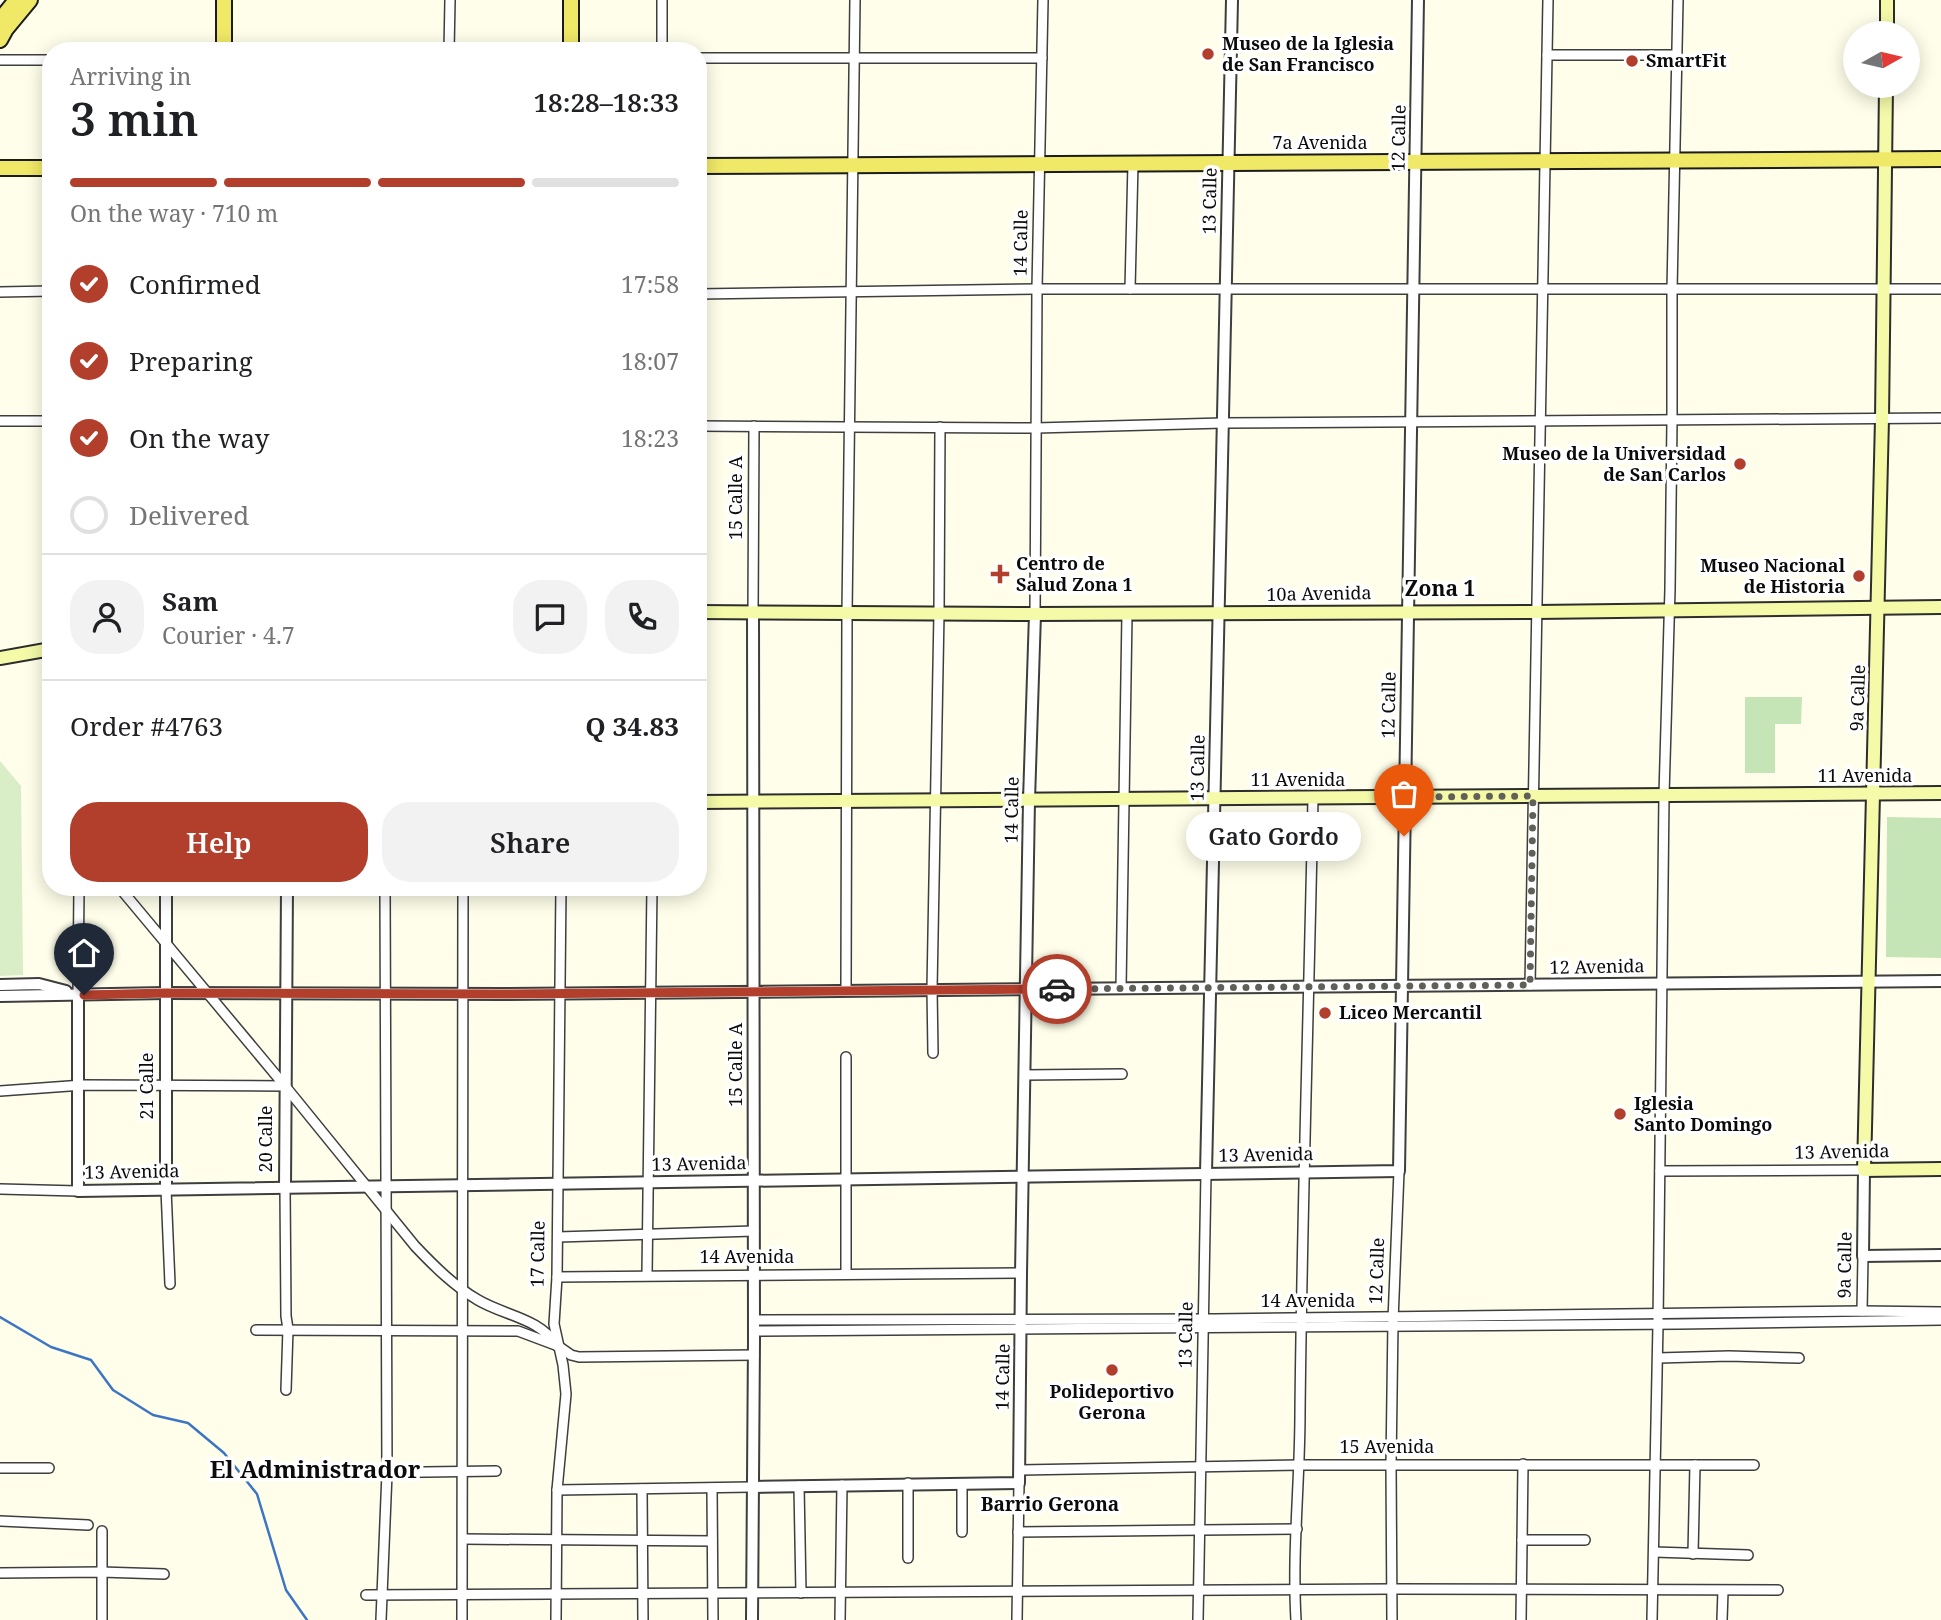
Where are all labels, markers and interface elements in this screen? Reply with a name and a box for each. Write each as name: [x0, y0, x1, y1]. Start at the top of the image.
north arrow: [1843, 21, 1920, 98]
map controls: [1843, 21, 1920, 98]
place label: Museo de la Iglesia de San Francisco: [1222, 31, 1394, 76]
marker: Museo de la Iglesia de San Francisco: [1200, 46, 1216, 62]
place label: SmartFit: [1646, 48, 1726, 72]
marker: SmartFit: [1624, 53, 1640, 69]
text: Arriving in: [70, 60, 191, 92]
text: 18:28–18:33: [533, 84, 679, 120]
text: 3 min: [70, 87, 198, 149]
street label: 12 Calle: [1385, 104, 1411, 172]
street label: 7a Avenida: [1272, 130, 1368, 154]
street label: 13 Calle: [1196, 167, 1222, 235]
text: On the way · 710 m: [70, 197, 278, 229]
street label: 14 Calle: [1007, 209, 1033, 277]
icon: check: [70, 265, 108, 303]
text: Confirmed: [129, 266, 261, 302]
text: 17:58: [621, 268, 679, 300]
icon: check: [70, 342, 108, 380]
text: Preparing: [129, 343, 253, 379]
text: 18:07: [621, 345, 679, 377]
icon: check: [70, 419, 108, 457]
text: On the way: [129, 420, 269, 456]
text: 18:23: [621, 422, 679, 454]
place label: Museo de la Universidad de San Carlos: [1502, 441, 1726, 486]
street label: 15 Calle A: [723, 456, 747, 540]
marker: Museo de la Universidad de San Carlos: [1732, 456, 1748, 472]
text: Delivered: [129, 497, 249, 533]
place label: Centro de Salud Zona 1: [1016, 551, 1133, 596]
place label: Museo Nacional de Historia: [1700, 553, 1846, 598]
marker: Centro de Salud Zona 1: [990, 564, 1010, 584]
marker: Museo Nacional de Historia: [1851, 568, 1867, 584]
district label: Zona 1: [1405, 574, 1475, 602]
button: person: [70, 580, 144, 654]
button: chat: [513, 580, 587, 654]
button: phone: [605, 580, 679, 654]
street label: 10a Avenida: [1266, 580, 1372, 606]
text: Sam: [162, 583, 218, 619]
text: Courier · 4.7: [162, 619, 295, 651]
street label: 9a Calle: [1844, 664, 1870, 732]
street label: 12 Calle: [1375, 671, 1401, 739]
text: Order #4763: [70, 708, 223, 744]
text: Q 34.83: [585, 708, 679, 744]
street label: 13 Calle: [1184, 734, 1210, 802]
street label: 11 Avenida: [1817, 763, 1913, 787]
pin: [1374, 764, 1434, 836]
street label: 11 Avenida: [1250, 767, 1346, 791]
icon: bag: [1385, 775, 1423, 813]
street label: 14 Calle: [998, 776, 1024, 844]
button: Help: [70, 802, 368, 882]
button: Share: [382, 802, 679, 882]
callout: Gato Gordo: [1187, 812, 1362, 860]
text: Gato Gordo: [1208, 820, 1339, 852]
pin: [54, 923, 114, 995]
icon: home: [65, 934, 103, 972]
street label: 12 Avenida: [1549, 953, 1645, 979]
courier: [1022, 954, 1092, 1024]
icon: car: [1038, 970, 1076, 1008]
place label: Liceo Mercantil: [1339, 1000, 1482, 1024]
marker: Liceo Mercantil: [1317, 1005, 1333, 1021]
street label: 15 Calle A: [723, 1023, 747, 1107]
street label: 21 Calle: [134, 1053, 158, 1119]
place label: Iglesia Santo Domingo: [1634, 1091, 1772, 1136]
street label: 20 Calle: [253, 1106, 277, 1172]
marker: Iglesia Santo Domingo: [1612, 1106, 1628, 1122]
street label: 13 Avenida: [1794, 1138, 1890, 1164]
street label: 13 Avenida: [1218, 1141, 1314, 1167]
street label: 13 Avenida: [651, 1150, 747, 1176]
street label: 13 Avenida: [84, 1158, 180, 1184]
street label: 17 Calle: [524, 1220, 550, 1288]
street label: 9a Calle: [1831, 1231, 1857, 1299]
street label: 12 Calle: [1363, 1237, 1389, 1305]
street label: 14 Avenida: [699, 1244, 795, 1268]
street label: 14 Avenida: [1260, 1288, 1356, 1312]
street label: 13 Calle: [1172, 1301, 1198, 1369]
street label: 14 Calle: [989, 1343, 1015, 1411]
marker: Polideportivo Gerona: [1104, 1362, 1120, 1378]
place label: Polideportivo Gerona: [1050, 1379, 1174, 1424]
street label: 15 Avenida: [1339, 1434, 1435, 1458]
district label: El Administrador: [210, 1452, 421, 1485]
district label: Barrio Gerona: [981, 1491, 1119, 1517]

